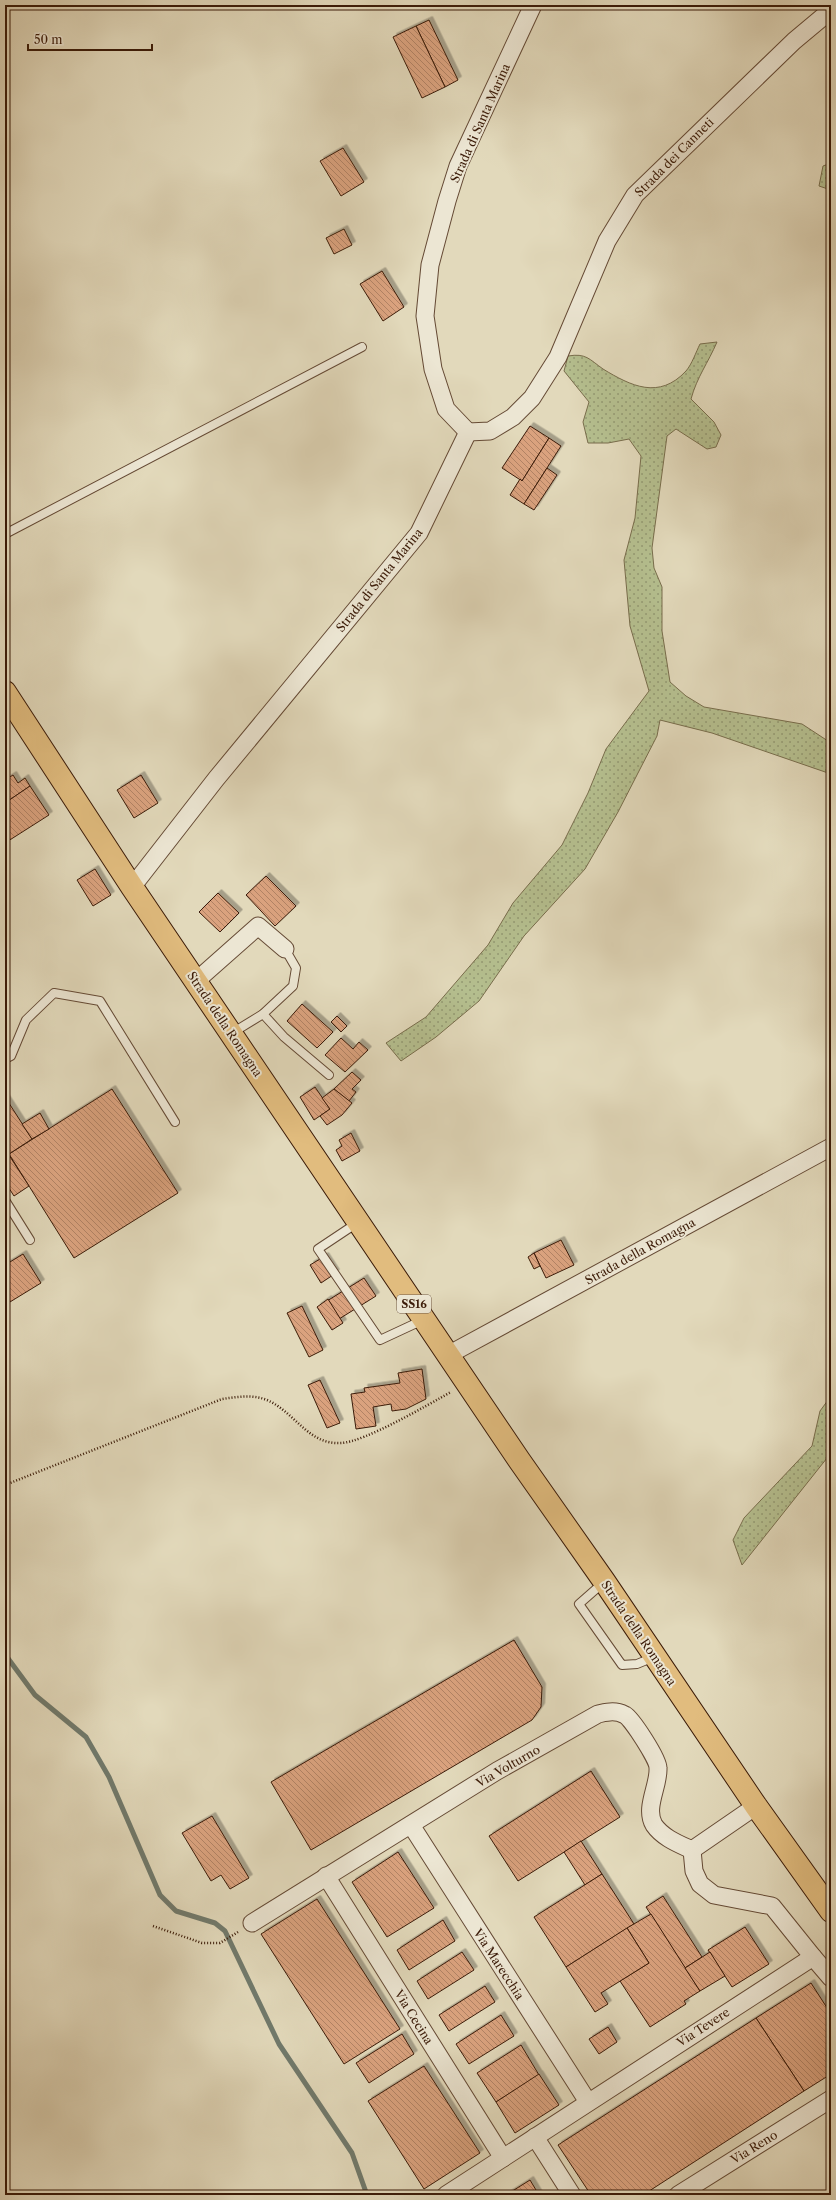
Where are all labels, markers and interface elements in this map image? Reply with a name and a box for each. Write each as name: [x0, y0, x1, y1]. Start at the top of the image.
scale bar: [28, 26, 152, 52]
text: 50 m: [34, 32, 63, 47]
street label: Strada di Santa Marina: [447, 60, 513, 185]
street label: Strada dei Canneti: [631, 114, 717, 200]
street label: Strada di Santa Marina: [333, 525, 426, 635]
street label: Strada della Romagna: [184, 969, 266, 1080]
street label: Strada della Romagna: [582, 1214, 698, 1288]
road number: SS16: [397, 1295, 431, 1313]
street label: Strada della Romagna: [598, 1578, 680, 1689]
street label: Via Volturno: [472, 1742, 543, 1791]
street label: Via Marecchia: [470, 1925, 528, 2003]
street label: Via Cecina: [391, 1986, 437, 2048]
street label: Via Tevere: [673, 2004, 733, 2050]
street label: Via Reno: [727, 2127, 780, 2168]

